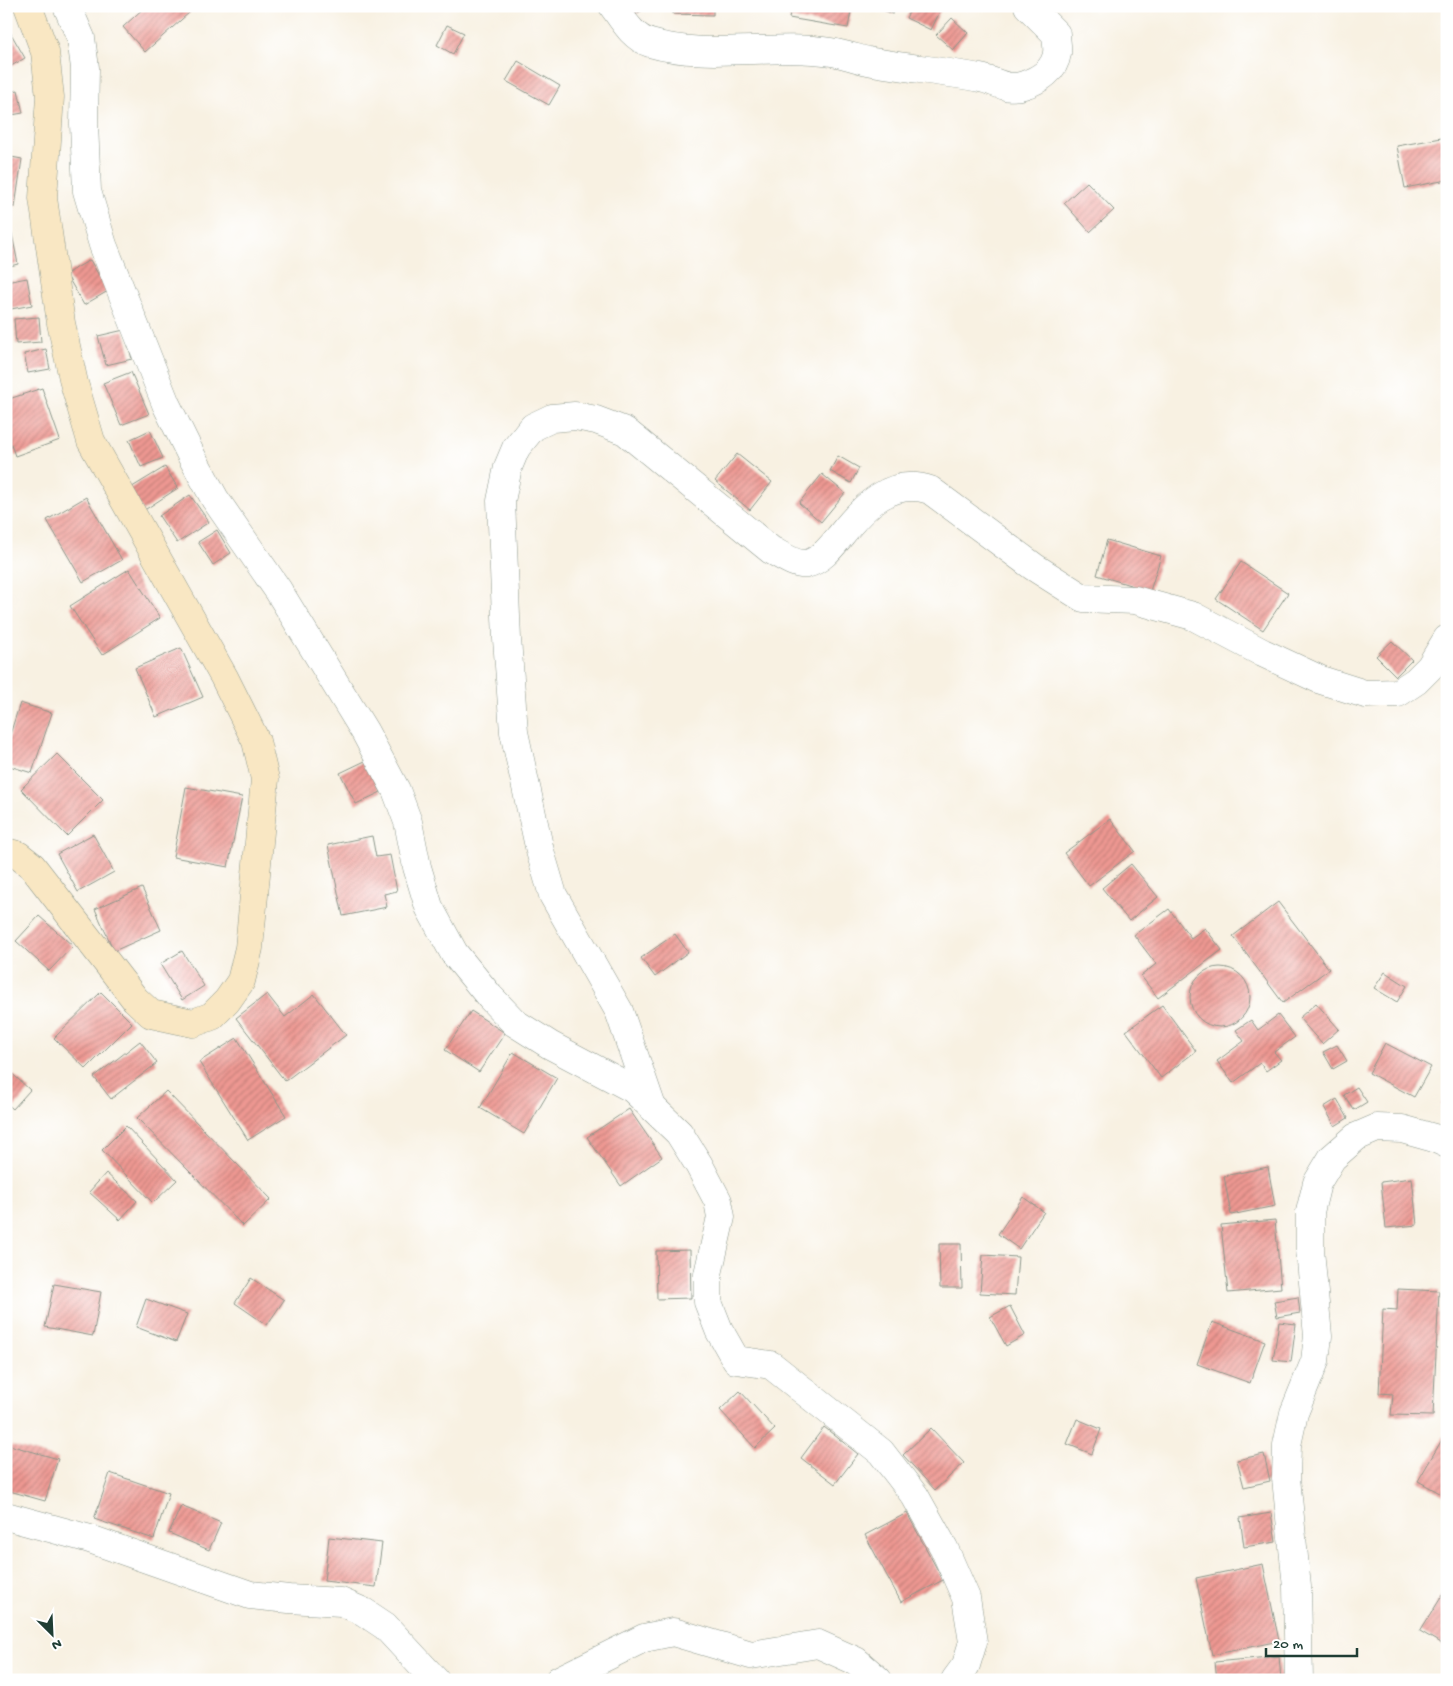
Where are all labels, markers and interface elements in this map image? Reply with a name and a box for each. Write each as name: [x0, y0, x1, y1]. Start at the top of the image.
north arrow: [28, 1608, 78, 1658]
scale bar: [1266, 1626, 1357, 1658]
text: N: [49, 1634, 64, 1653]
text: 20 m: [1273, 1636, 1303, 1654]

